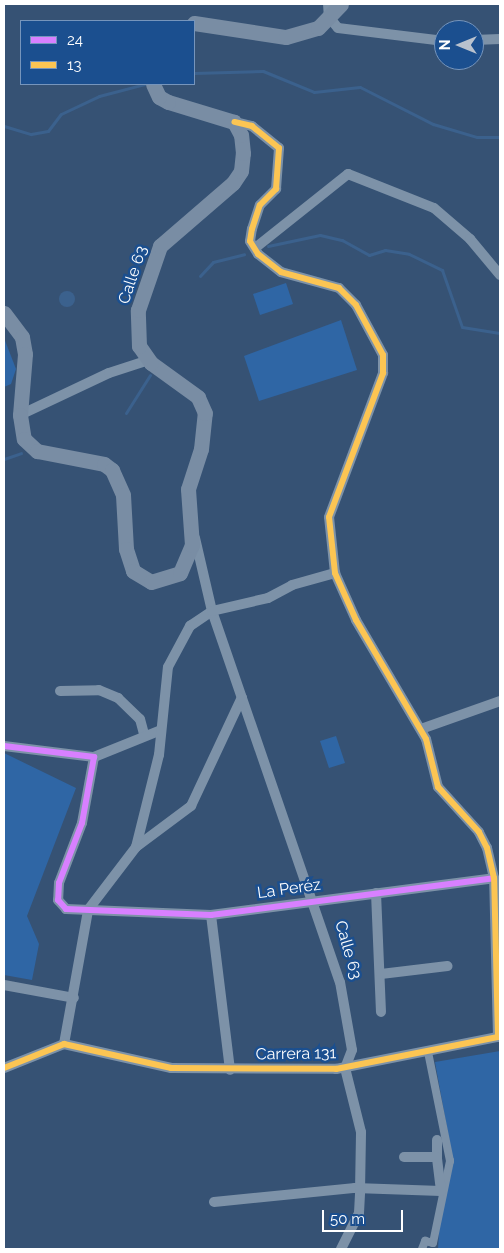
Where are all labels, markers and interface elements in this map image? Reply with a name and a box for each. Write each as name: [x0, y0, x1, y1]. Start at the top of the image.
legend: [20, 20, 195, 85]
north arrow: [434, 20, 484, 70]
text: 24: [67, 31, 83, 49]
text: N: [437, 40, 453, 50]
text: 13: [67, 56, 81, 74]
street label: Calle 63: [115, 243, 151, 307]
street label: La Peréz: [256, 875, 322, 903]
street label: Calle 63: [330, 918, 366, 982]
street label: Carrera 131: [255, 1044, 337, 1064]
scale bar: [324, 1200, 405, 1232]
text: 50 m: [330, 1210, 365, 1228]

